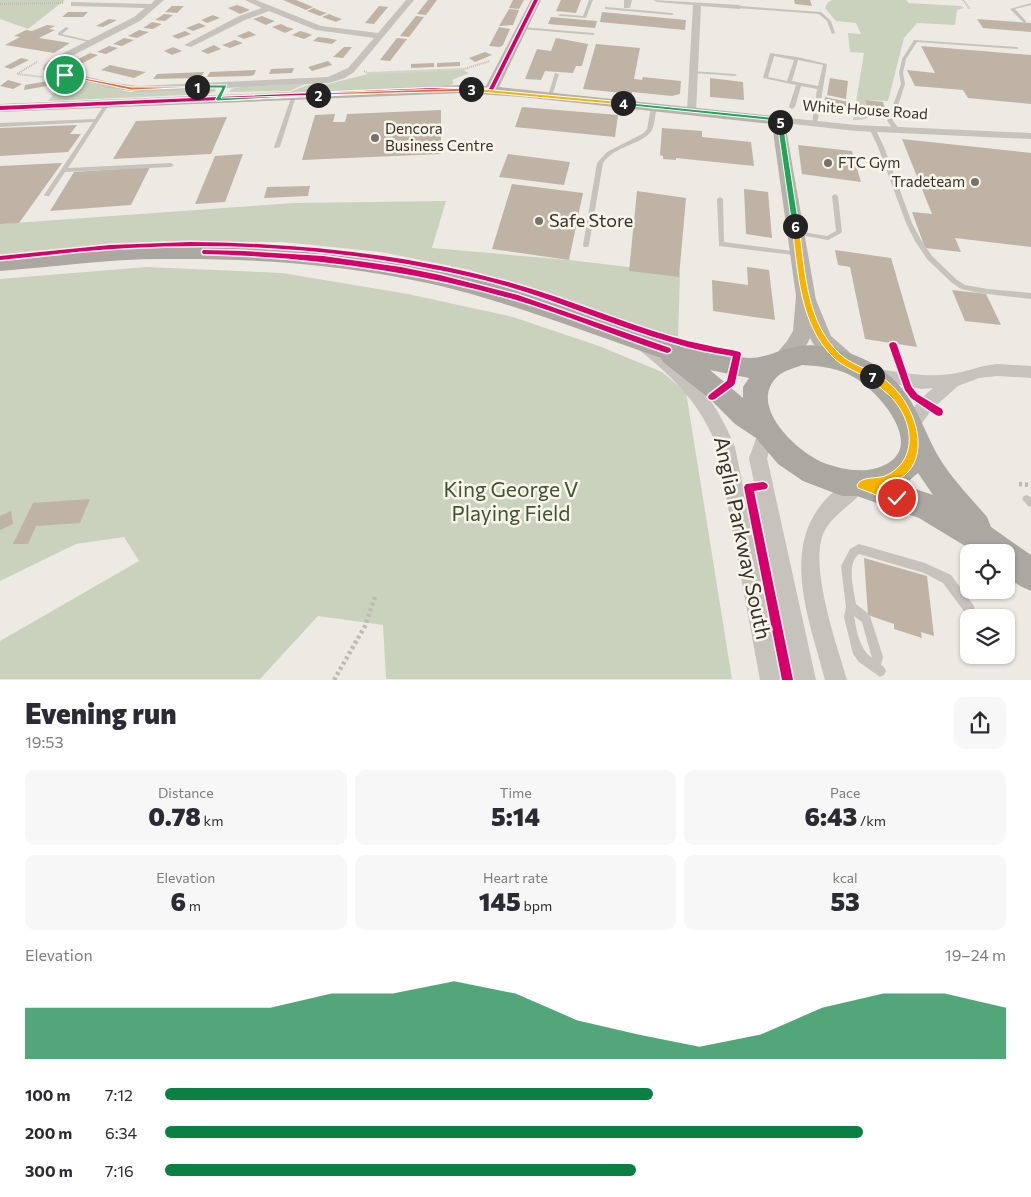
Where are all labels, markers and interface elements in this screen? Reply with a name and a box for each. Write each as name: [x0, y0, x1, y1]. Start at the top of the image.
pin: [44, 54, 86, 96]
icon: arrive: [51, 61, 79, 89]
pin: 1: [184, 74, 210, 100]
pin: 3: [458, 76, 484, 102]
text: 1: [194, 79, 201, 96]
text: 3: [467, 81, 476, 98]
pin: 2: [306, 82, 330, 108]
text: 2: [315, 87, 322, 104]
pin: 4: [610, 90, 636, 116]
text: 4: [619, 95, 628, 112]
street label: White House Road: [802, 96, 928, 122]
pin: 5: [768, 110, 792, 134]
text: 5: [776, 114, 785, 131]
place label: Dencora Business Centre: [385, 119, 493, 154]
marker: Dencora Business Centre: [369, 132, 381, 144]
place label: FTC Gym: [838, 153, 900, 171]
marker: FTC Gym: [822, 157, 834, 169]
place label: Tradeteam: [892, 172, 965, 190]
marker: Tradeteam: [969, 176, 981, 188]
place label: Safe Store: [549, 209, 633, 231]
pin: 6: [782, 214, 808, 238]
marker: Safe Store: [533, 215, 545, 227]
text: 6: [791, 218, 800, 235]
pin: 7: [860, 364, 884, 388]
text: 7: [869, 368, 876, 385]
street label: Anglia Parkway South: [710, 434, 777, 642]
park label: King George V Playing Field: [443, 476, 579, 525]
pin: [876, 477, 918, 519]
icon: check: [883, 484, 911, 512]
map controls: [960, 544, 1015, 664]
button: locate: [960, 544, 1015, 599]
button: layers: [960, 609, 1015, 664]
text: Evening run: [25, 696, 177, 730]
button: share: [954, 697, 1006, 749]
text: 19:53: [25, 732, 64, 751]
text: Distance: [158, 784, 214, 801]
text: Time: [499, 784, 532, 801]
text: Pace: [830, 784, 860, 801]
text: 0.78: [148, 801, 201, 831]
text: 5:14: [491, 801, 540, 831]
text: 6:43: [804, 801, 857, 831]
text: km: [201, 812, 223, 829]
text: /km: [857, 812, 886, 829]
text: Elevation: [156, 869, 215, 886]
text: Heart rate: [483, 869, 548, 886]
text: kcal: [833, 869, 858, 886]
text: 6: [171, 886, 186, 916]
text: 145: [479, 886, 521, 916]
text: 53: [830, 886, 860, 916]
text: m: [186, 897, 201, 914]
text: bpm: [521, 897, 552, 914]
text: Elevation: [25, 945, 93, 964]
text: 19–24 m: [945, 945, 1006, 964]
text: 100 m: [25, 1085, 71, 1104]
text: 7:12: [105, 1085, 133, 1104]
text: 200 m: [25, 1123, 72, 1142]
text: 6:34: [105, 1123, 137, 1142]
text: 300 m: [25, 1161, 73, 1180]
text: 7:16: [105, 1161, 134, 1180]

